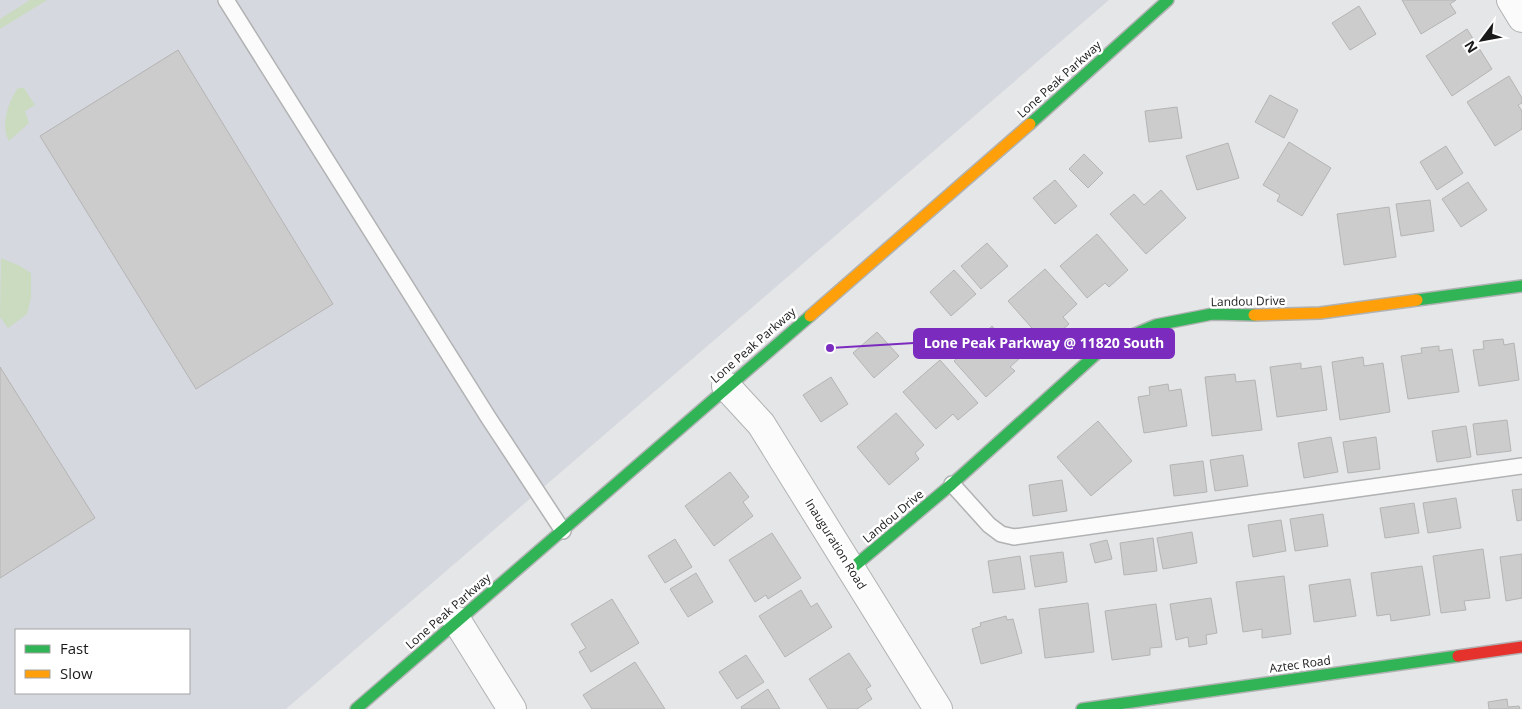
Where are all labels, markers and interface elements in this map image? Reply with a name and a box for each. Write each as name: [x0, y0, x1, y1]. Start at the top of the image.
north arrow: [1457, 15, 1507, 65]
street label: Lone Peak Parkway: [1013, 36, 1105, 121]
text: N: [1459, 37, 1482, 57]
street label: Landou Drive: [1211, 292, 1286, 310]
street label: Lone Peak Parkway: [707, 303, 800, 387]
callout: Lone Peak Parkway @ 11820 South: [914, 329, 1174, 358]
text: Lone Peak Parkway @ 11820 South: [924, 333, 1164, 352]
street label: Landou Drive: [859, 485, 927, 547]
street label: Inauguration Road: [801, 495, 871, 593]
street label: Lone Peak Parkway: [402, 569, 495, 653]
legend: [15, 629, 190, 694]
text: Fast: [60, 638, 89, 658]
street label: Aztec Road: [1268, 651, 1332, 677]
text: Slow: [60, 663, 93, 683]

